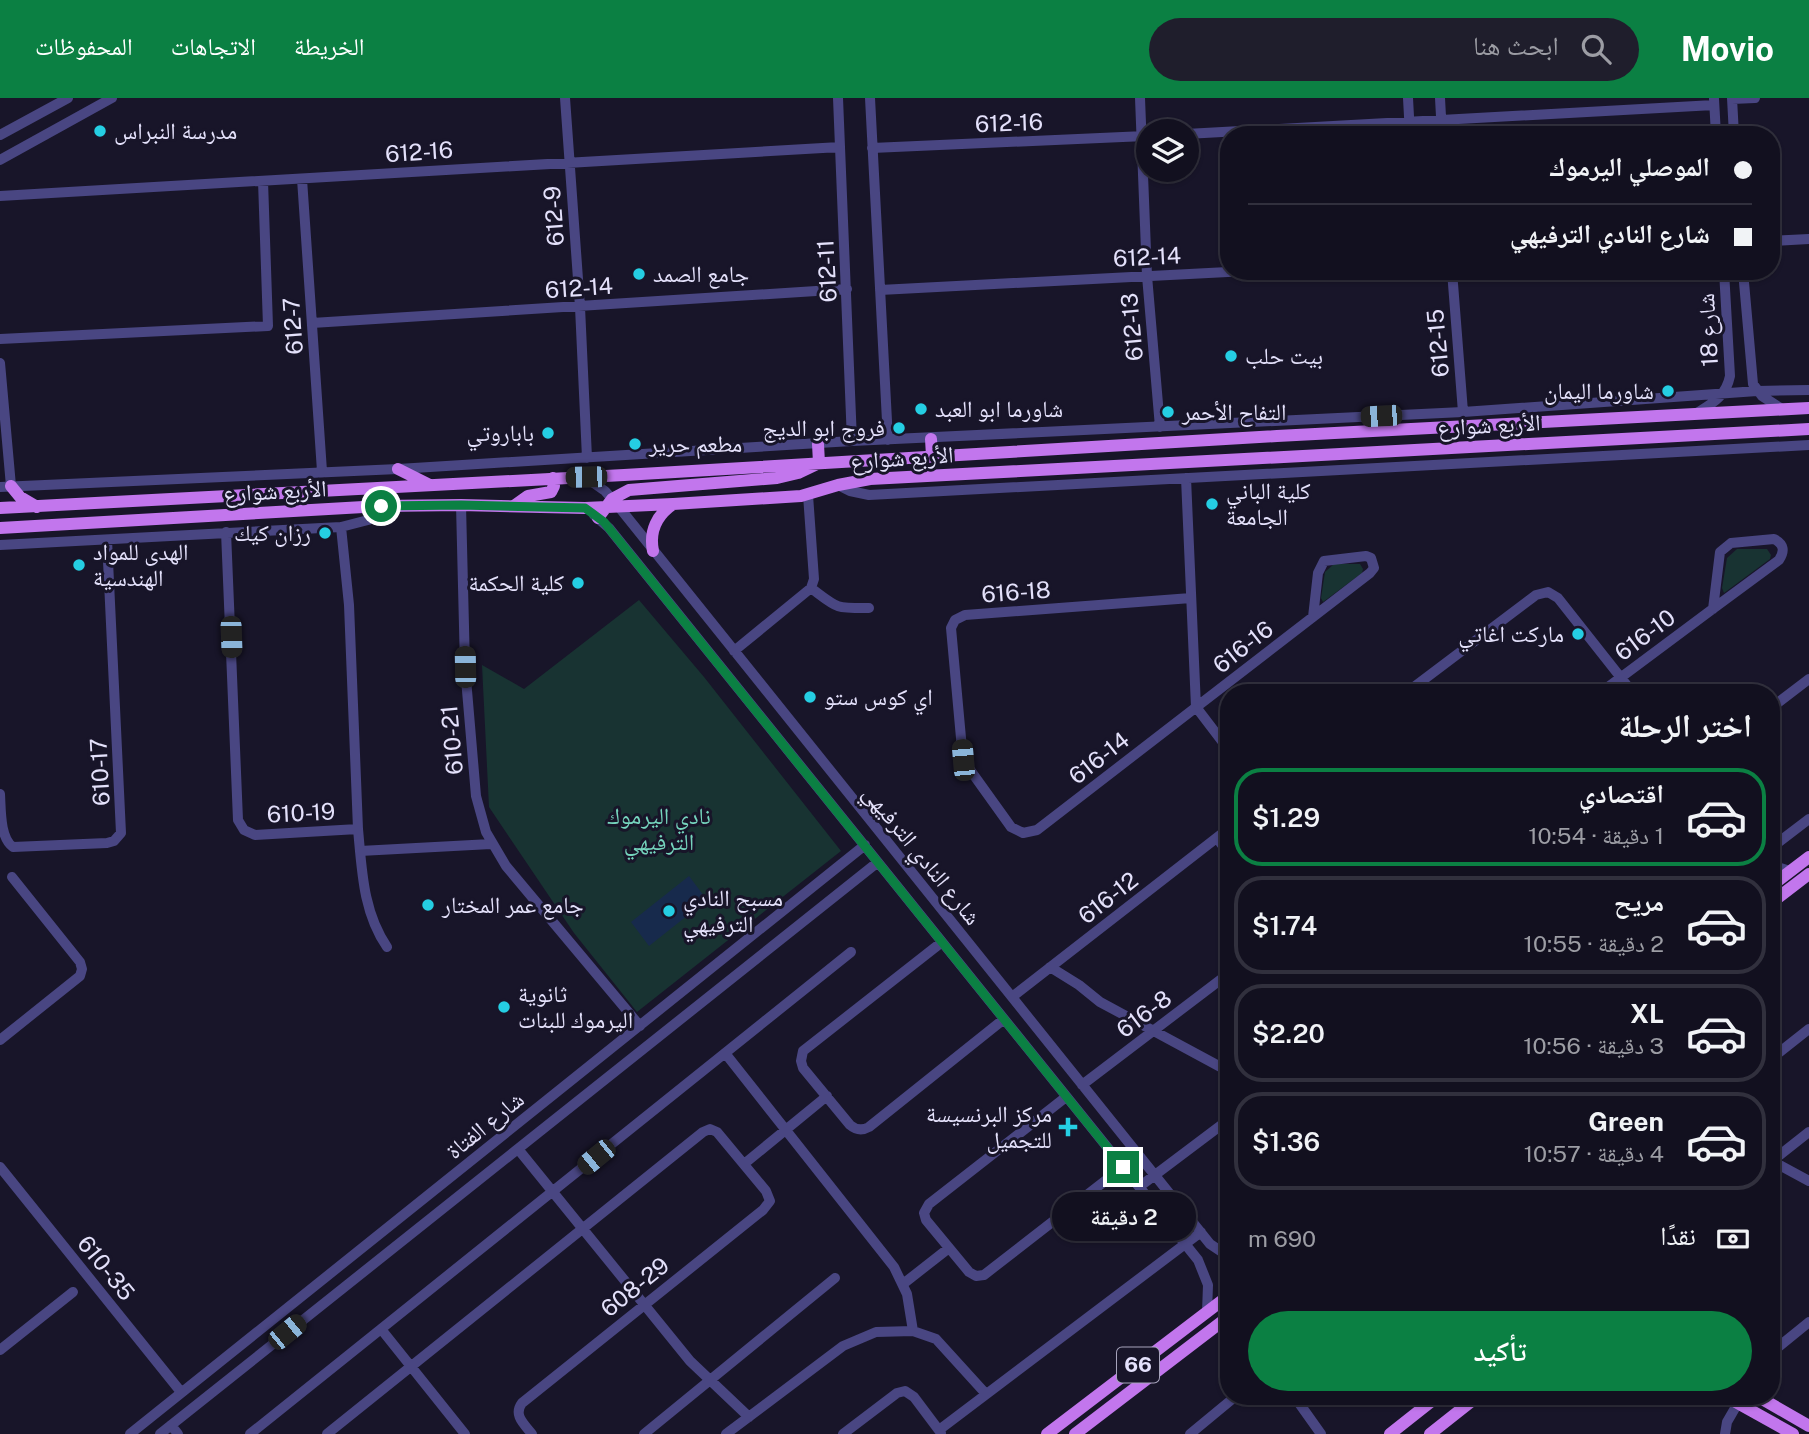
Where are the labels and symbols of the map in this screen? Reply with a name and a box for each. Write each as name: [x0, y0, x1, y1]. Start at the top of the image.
street label: 612-16: [975, 108, 1043, 137]
place label: مدرسة النبراس: [114, 117, 237, 145]
marker: مدرسة النبراس: [92, 123, 108, 139]
street label: 612-16: [384, 136, 454, 167]
street label: 612-9: [538, 185, 569, 247]
street label: 612-11: [811, 239, 842, 303]
street label: 612-14: [1112, 241, 1182, 272]
place label: جامع الصمد: [653, 260, 749, 289]
marker: جامع الصمد: [631, 266, 647, 282]
street label: 612-14: [544, 272, 614, 303]
street label: 612-13: [1115, 292, 1148, 362]
street label: شارع 18: [1692, 292, 1725, 367]
street label: 612-7: [277, 297, 308, 356]
street label: 612-15: [1421, 308, 1454, 378]
place label: بيت حلب: [1245, 342, 1323, 370]
marker: بيت حلب: [1223, 348, 1239, 364]
place label: شاورما اليمان: [1544, 377, 1654, 405]
marker: شاورما اليمان: [1660, 383, 1676, 399]
place label: شاورما ابو العبد: [935, 395, 1063, 423]
place label: التفاح الأحمر: [1181, 398, 1286, 427]
marker: شاورما ابو العبد: [913, 401, 929, 417]
marker: التفاح الأحمر: [1160, 404, 1176, 420]
car: [1360, 404, 1403, 428]
street label: الأربع شوارع: [1437, 408, 1541, 443]
place label: فروج ابو الديج: [762, 414, 885, 443]
place label: باباروتي: [466, 419, 534, 452]
marker: فروج ابو الديج: [891, 420, 907, 436]
marker: باباروتي: [540, 425, 556, 441]
place label: مطعم حرير: [648, 430, 742, 460]
marker: مطعم حرير: [627, 436, 643, 452]
street label: الأربع شوارع: [850, 440, 955, 477]
car: [565, 466, 608, 488]
street label: الأربع شوارع: [223, 474, 327, 509]
place label: كلية الباني الجامعة: [1226, 477, 1311, 530]
route start: [365, 490, 397, 522]
marker: كلية الباني الجامعة: [1204, 496, 1220, 512]
place label: رزان كيك: [234, 519, 311, 547]
marker: رزان كيك: [317, 525, 333, 541]
place label: الهدى للمواد الهندسية: [93, 538, 189, 591]
marker: الهدى للمواد الهندسية: [71, 557, 87, 573]
place label: كلية الحكمة: [468, 569, 564, 596]
marker: كلية الحكمة: [570, 575, 586, 591]
street label: 616-18: [981, 576, 1051, 607]
street label: 616-10: [1609, 603, 1680, 666]
street label: 616-16: [1207, 615, 1278, 678]
car: [220, 616, 243, 658]
place label: ماركت اغاتي: [1458, 620, 1564, 653]
marker: ماركت اغاتي: [1570, 626, 1586, 642]
car: [455, 646, 476, 688]
place label: اي كوس ستو: [824, 683, 933, 716]
marker: اي كوس ستو: [802, 689, 818, 705]
street label: 610-21: [435, 704, 468, 776]
street label: 616-14: [1063, 726, 1134, 789]
street label: 610-17: [84, 737, 115, 807]
car: [951, 738, 976, 782]
street label: شارع النادي الترفيهي: [853, 779, 987, 934]
street label: 610-19: [266, 797, 336, 828]
park label: نادي اليرموك الترفيهي: [607, 802, 711, 861]
street label: 616-12: [1073, 866, 1143, 929]
place label: مسبح النادي الترفيهي: [683, 884, 783, 943]
place label: جامع عمر المختار: [441, 891, 584, 920]
marker: جامع عمر المختار: [420, 897, 436, 913]
marker: مسبح النادي الترفيهي: [661, 903, 677, 919]
place label: ثانوية اليرموك للبنات: [518, 980, 633, 1034]
street label: 616-8: [1111, 984, 1176, 1043]
marker: ثانوية اليرموك للبنات: [496, 999, 512, 1015]
street label: شارع الفتاة: [440, 1085, 530, 1166]
place label: مركز البرنسيسة للتجميل: [926, 1100, 1052, 1154]
marker: مركز البرنسيسة للتجميل: [1058, 1117, 1078, 1137]
car: [574, 1136, 619, 1178]
route end: [1107, 1151, 1139, 1183]
callout: 2 دقيقة: [1051, 1192, 1195, 1240]
street label: 610-35: [72, 1230, 141, 1306]
street label: 608-29: [595, 1251, 674, 1322]
car: [265, 1311, 310, 1353]
road number: 66: [1117, 1348, 1159, 1382]

